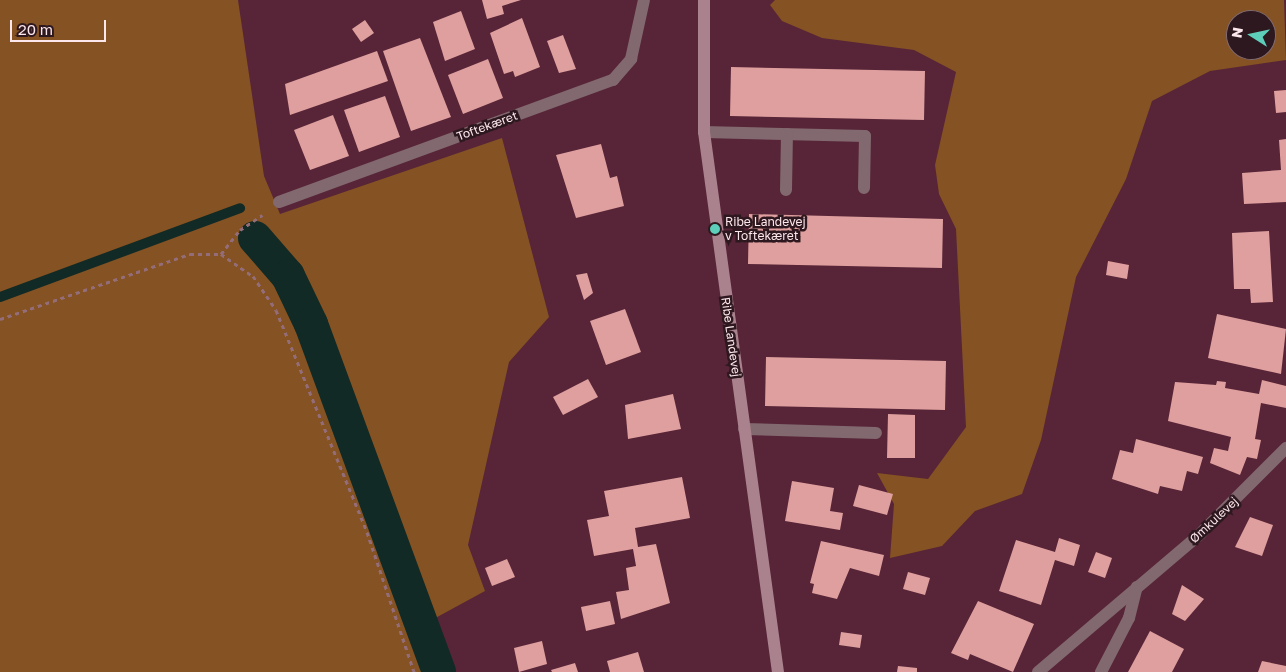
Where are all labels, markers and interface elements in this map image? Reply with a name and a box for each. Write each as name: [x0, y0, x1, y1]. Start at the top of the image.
scale bar: [12, 10, 109, 42]
north arrow: [1226, 10, 1276, 60]
text: 20 m: [18, 20, 53, 38]
text: N: [1227, 26, 1246, 39]
street label: Toftekæret: [455, 108, 519, 144]
place label: Ribe Landevej v Toftekæret: [725, 215, 806, 243]
marker: Ribe Landevej v Toftekæret: [709, 223, 721, 235]
street label: Ribe Landevej: [718, 296, 744, 378]
street label: Ømkulevej: [1187, 494, 1241, 546]

